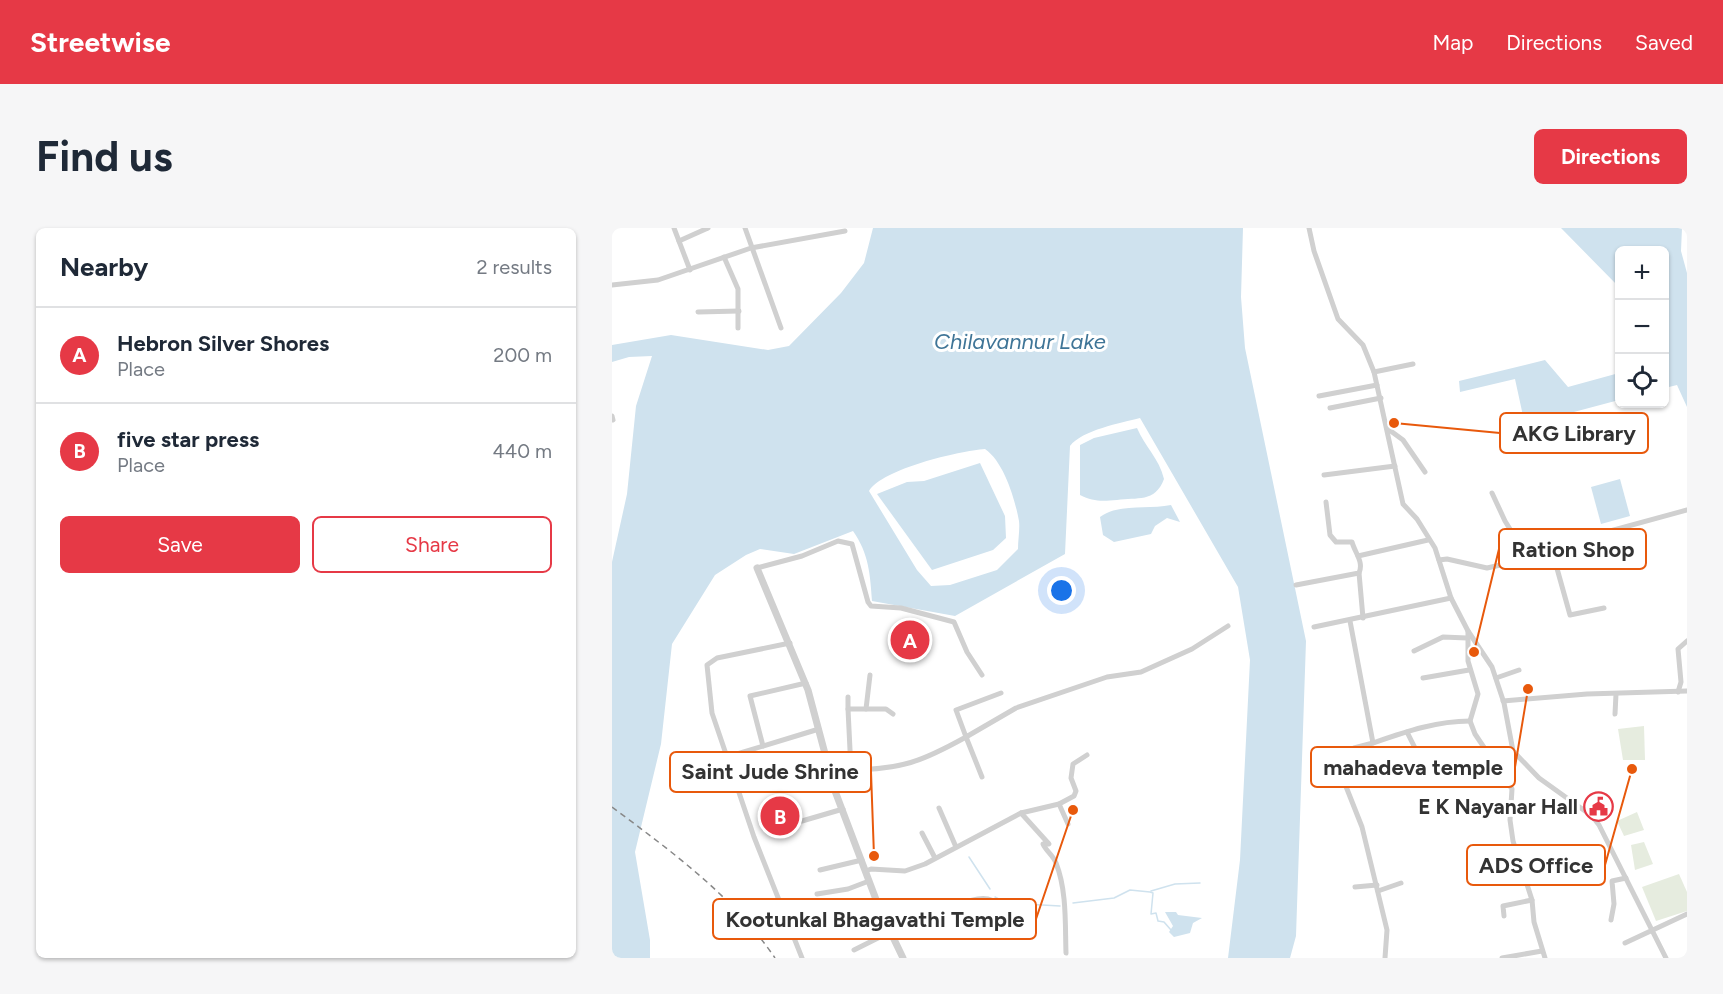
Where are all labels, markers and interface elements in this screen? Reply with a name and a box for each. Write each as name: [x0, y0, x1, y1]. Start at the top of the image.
text: Streetwise: [30, 25, 170, 59]
text: Map: [1432, 30, 1473, 55]
text: Directions: [1506, 30, 1602, 55]
text: Saved: [1635, 30, 1693, 55]
button: Directions: [1534, 129, 1687, 184]
text: Find us: [36, 131, 173, 182]
map controls: [1615, 246, 1669, 408]
button: +: [1615, 246, 1669, 300]
text: Nearby: [60, 251, 148, 283]
text: 2 results: [476, 255, 552, 279]
button: −: [1615, 300, 1669, 354]
water label: Chilavannur Lake: [934, 328, 1106, 355]
text: Hebron Silver Shores: [117, 330, 329, 357]
text: A: [72, 343, 87, 367]
text: 200 m: [493, 343, 552, 367]
button: locate: [1615, 354, 1669, 408]
text: Place: [117, 357, 165, 381]
callout: AKG Library: [1500, 413, 1648, 453]
text: AKG Library: [1512, 420, 1636, 447]
text: five star press: [117, 426, 259, 453]
text: B: [73, 439, 86, 463]
text: 440 m: [492, 439, 552, 463]
text: Place: [117, 453, 165, 477]
button: Save: [60, 516, 300, 573]
button: Share: [312, 516, 552, 573]
callout: Ration Shop: [1499, 529, 1646, 569]
text: Ration Shop: [1512, 536, 1634, 563]
your location: [1047, 576, 1076, 605]
pin: A: [890, 618, 930, 662]
callout: mahadeva temple: [1311, 747, 1515, 787]
callout: Saint Jude Shrine: [670, 752, 871, 792]
text: mahadeva temple: [1323, 754, 1503, 781]
text: Saint Jude Shrine: [681, 758, 859, 785]
public building icon: E K Nayanar Hall: [1583, 790, 1615, 822]
pin: B: [760, 794, 800, 838]
place label: E K Nayanar Hall: [1418, 794, 1578, 819]
callout: ADS Office: [1467, 845, 1605, 885]
text: ADS Office: [1479, 852, 1593, 879]
callout: Kootunkal Bhagavathi Temple: [713, 899, 1036, 939]
text: Kootunkal Bhagavathi Temple: [726, 906, 1024, 933]

